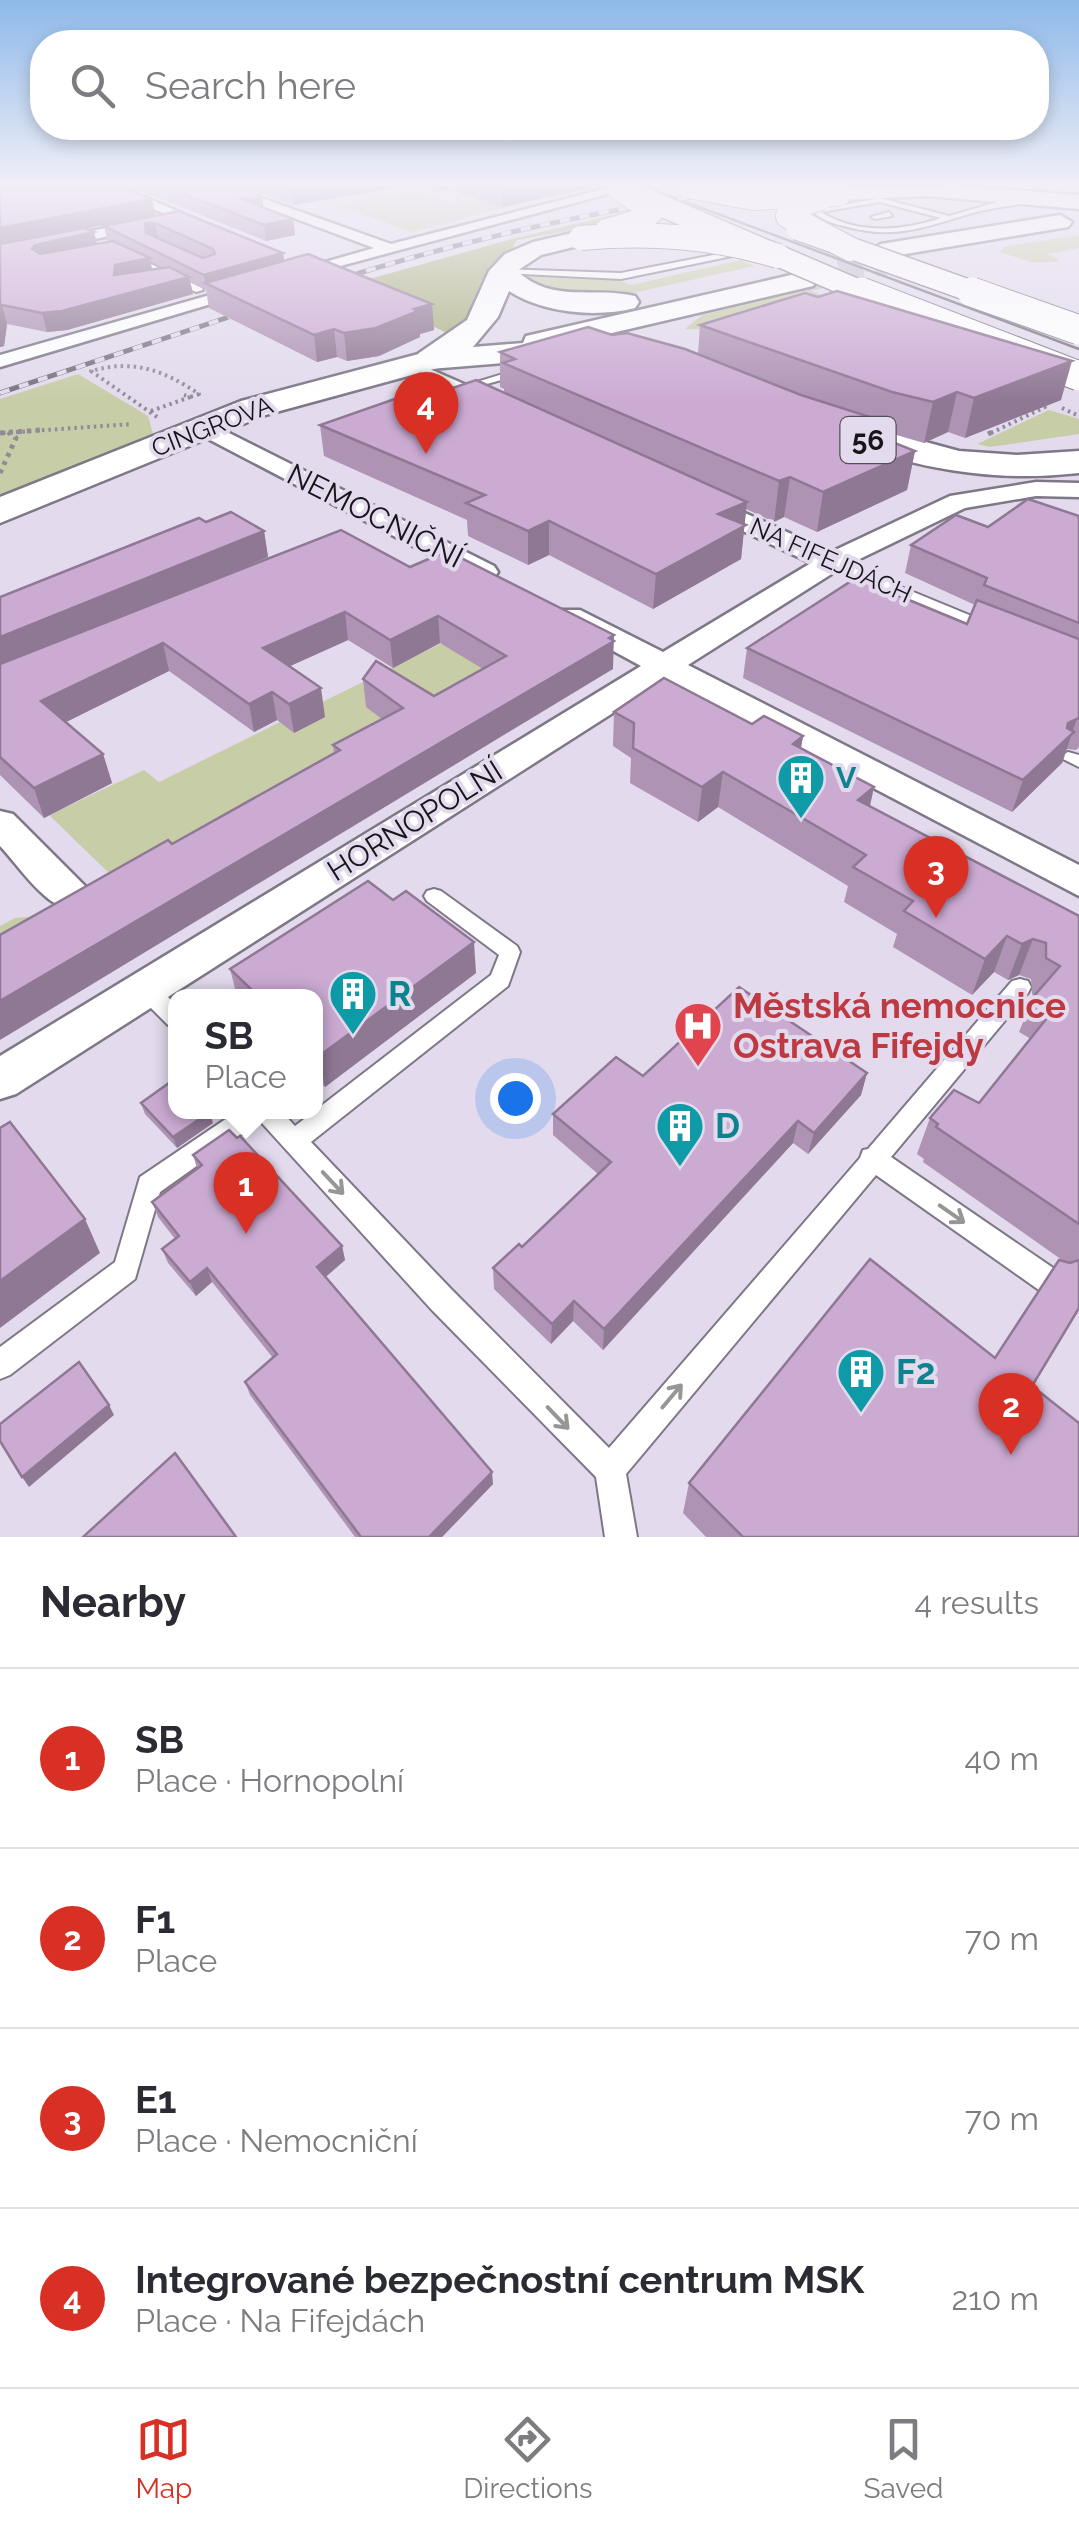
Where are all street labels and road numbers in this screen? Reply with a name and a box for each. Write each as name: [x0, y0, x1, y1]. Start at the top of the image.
street label: CINGROVA: [147, 389, 277, 463]
road number: 56: [840, 417, 896, 463]
street label: NEMOCNIČNÍ: [281, 456, 469, 575]
street label: NA FIFEJDÁCH: [746, 511, 916, 609]
street label: HORNOPOLNÍ: [321, 753, 508, 888]

